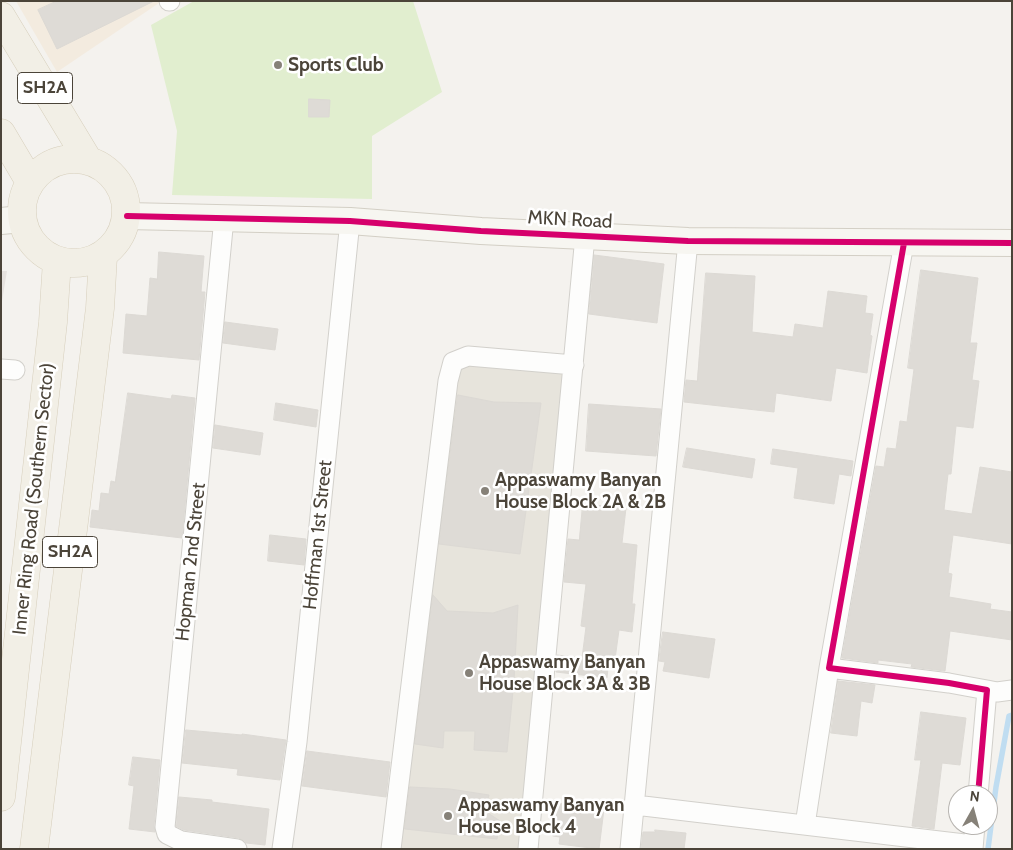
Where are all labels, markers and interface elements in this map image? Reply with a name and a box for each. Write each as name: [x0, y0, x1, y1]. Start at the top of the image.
place label: Sports Club: [288, 54, 384, 76]
marker: Sports Club: [272, 59, 284, 71]
road number: SH2A: [18, 73, 72, 104]
street label: MKN Road: [527, 206, 613, 234]
street label: Inner Ring Road (Southern Sector): [8, 362, 60, 636]
street label: Hoffman 1st Street: [299, 459, 337, 611]
place label: Appaswamy Banyan House Block 2A & 2B: [495, 469, 666, 513]
street label: Hopman 2nd Street: [171, 482, 211, 642]
marker: Appaswamy Banyan House Block 2A & 2B: [479, 485, 491, 497]
road number: SH2A: [42, 536, 98, 568]
place label: Appaswamy Banyan House Block 3A & 3B: [479, 651, 650, 695]
marker: Appaswamy Banyan House Block 3A & 3B: [463, 667, 475, 679]
north arrow: [948, 785, 998, 835]
text: N: [969, 787, 981, 806]
place label: Appaswamy Banyan House Block 4: [458, 794, 625, 838]
marker: Appaswamy Banyan House Block 4: [442, 810, 454, 822]

